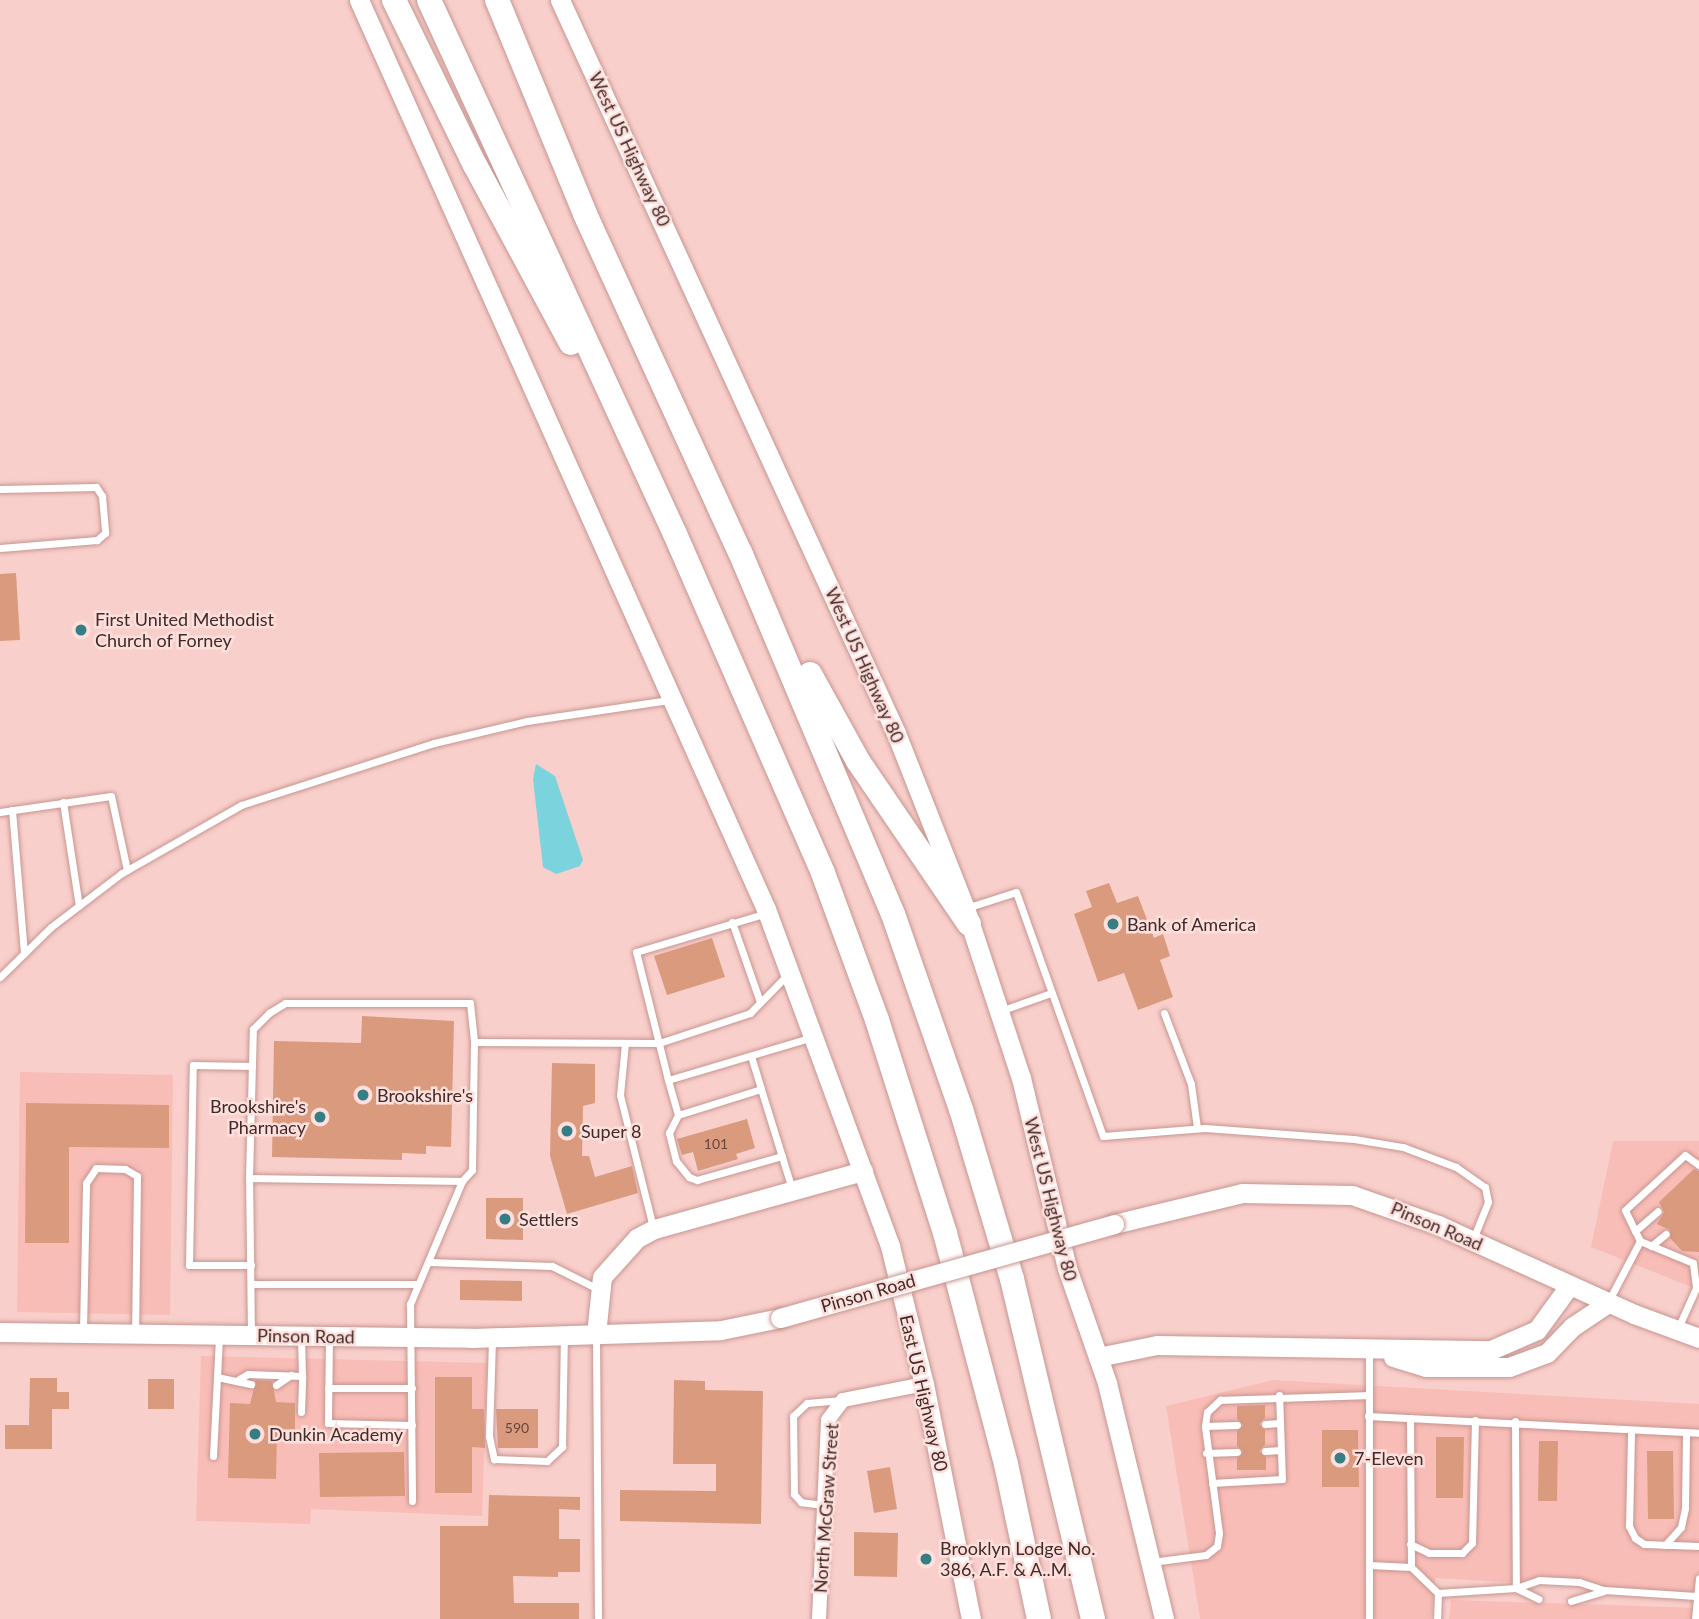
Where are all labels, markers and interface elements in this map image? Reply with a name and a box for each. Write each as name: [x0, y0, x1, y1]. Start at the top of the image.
street label: West US Highway 80: [585, 68, 675, 230]
street label: West US Highway 80: [821, 584, 909, 746]
place label: First United Methodist Church of Forney: [95, 609, 274, 652]
marker: First United Methodist Church of Forney: [73, 622, 89, 638]
place label: Bank of America: [1127, 913, 1257, 935]
marker: Bank of America: [1105, 916, 1121, 932]
place label: Brookshire's: [377, 1084, 473, 1106]
marker: Brookshire's: [355, 1087, 371, 1103]
place label: Brookshire's Pharmacy: [210, 1096, 306, 1138]
marker: Brookshire's Pharmacy: [312, 1109, 328, 1125]
street label: West US Highway 80: [1020, 1115, 1082, 1283]
place label: Super 8: [581, 1120, 642, 1142]
marker: Super 8: [559, 1123, 575, 1139]
house number: 101: [704, 1136, 728, 1152]
street label: Pinson Road: [1388, 1197, 1486, 1255]
place label: Settlers: [519, 1208, 578, 1230]
marker: Settlers: [497, 1211, 513, 1227]
street label: Pinson Road: [818, 1269, 918, 1317]
street label: East US Highway 80: [895, 1312, 953, 1474]
street label: Pinson Road: [257, 1324, 355, 1348]
house number: 590: [505, 1420, 529, 1436]
street label: North McGraw Street: [809, 1422, 843, 1594]
place label: Dunkin Academy: [269, 1423, 404, 1445]
marker: Dunkin Academy: [247, 1426, 263, 1442]
place label: 7-Eleven: [1354, 1447, 1424, 1469]
marker: 7-Eleven: [1332, 1450, 1348, 1466]
place label: Brooklyn Lodge No. 386, A.F. & A..M.: [940, 1538, 1095, 1580]
marker: Brooklyn Lodge No. 386, A.F. & A..M.: [918, 1551, 934, 1567]

